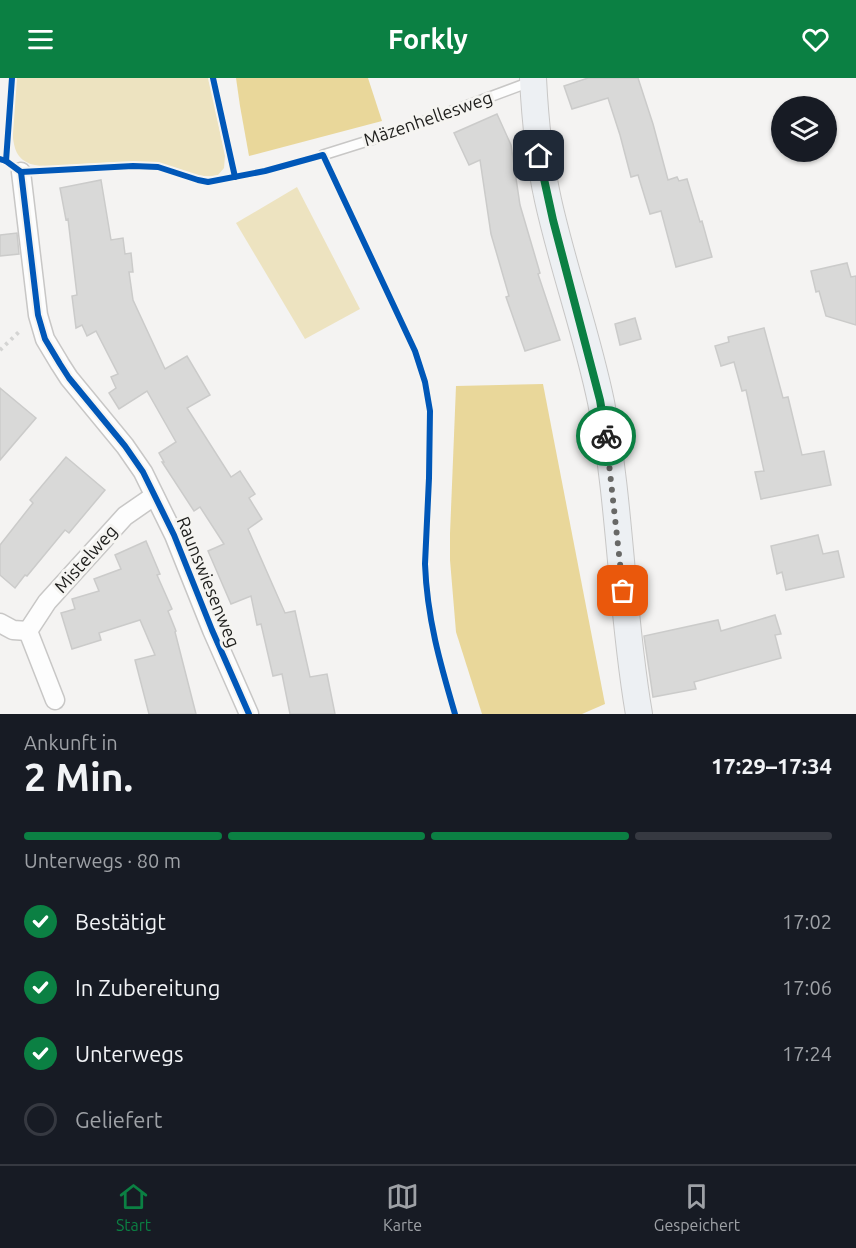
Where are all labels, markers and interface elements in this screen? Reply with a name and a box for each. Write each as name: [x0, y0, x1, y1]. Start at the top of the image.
icon: menu: [24, 23, 57, 56]
icon: heart: [799, 23, 832, 56]
text: Forkly: [388, 24, 468, 54]
street label: Mäzenhellesweg: [361, 87, 495, 149]
map controls: [771, 96, 837, 162]
button: layers: [771, 96, 837, 162]
pin: [513, 130, 564, 181]
icon: home: [522, 139, 555, 172]
courier: [576, 406, 636, 466]
icon: bike: [590, 420, 623, 453]
street label: Raunswiesenweg: [174, 513, 244, 650]
street label: Mistelweg: [50, 521, 121, 596]
pin: [597, 565, 648, 616]
icon: bag: [606, 574, 639, 607]
text: Ankunft in: [24, 731, 118, 754]
text: 17:29–17:34: [711, 753, 832, 778]
text: 2 Min.: [24, 755, 133, 798]
text: Unterwegs · 80 m: [24, 849, 181, 872]
icon: check: [24, 905, 57, 938]
text: Bestätigt: [75, 909, 166, 934]
text: 17:02: [782, 910, 832, 933]
icon: check: [24, 971, 57, 1004]
text: In Zubereitung: [75, 975, 220, 1000]
text: 17:06: [782, 976, 832, 999]
icon: check: [24, 1037, 57, 1070]
text: Unterwegs: [75, 1041, 184, 1066]
text: 17:24: [782, 1042, 832, 1065]
text: Geliefert: [75, 1107, 162, 1132]
tab: Start: [116, 1180, 151, 1234]
tab: Karte: [383, 1180, 422, 1234]
tab: Gespeichert: [654, 1180, 740, 1234]

